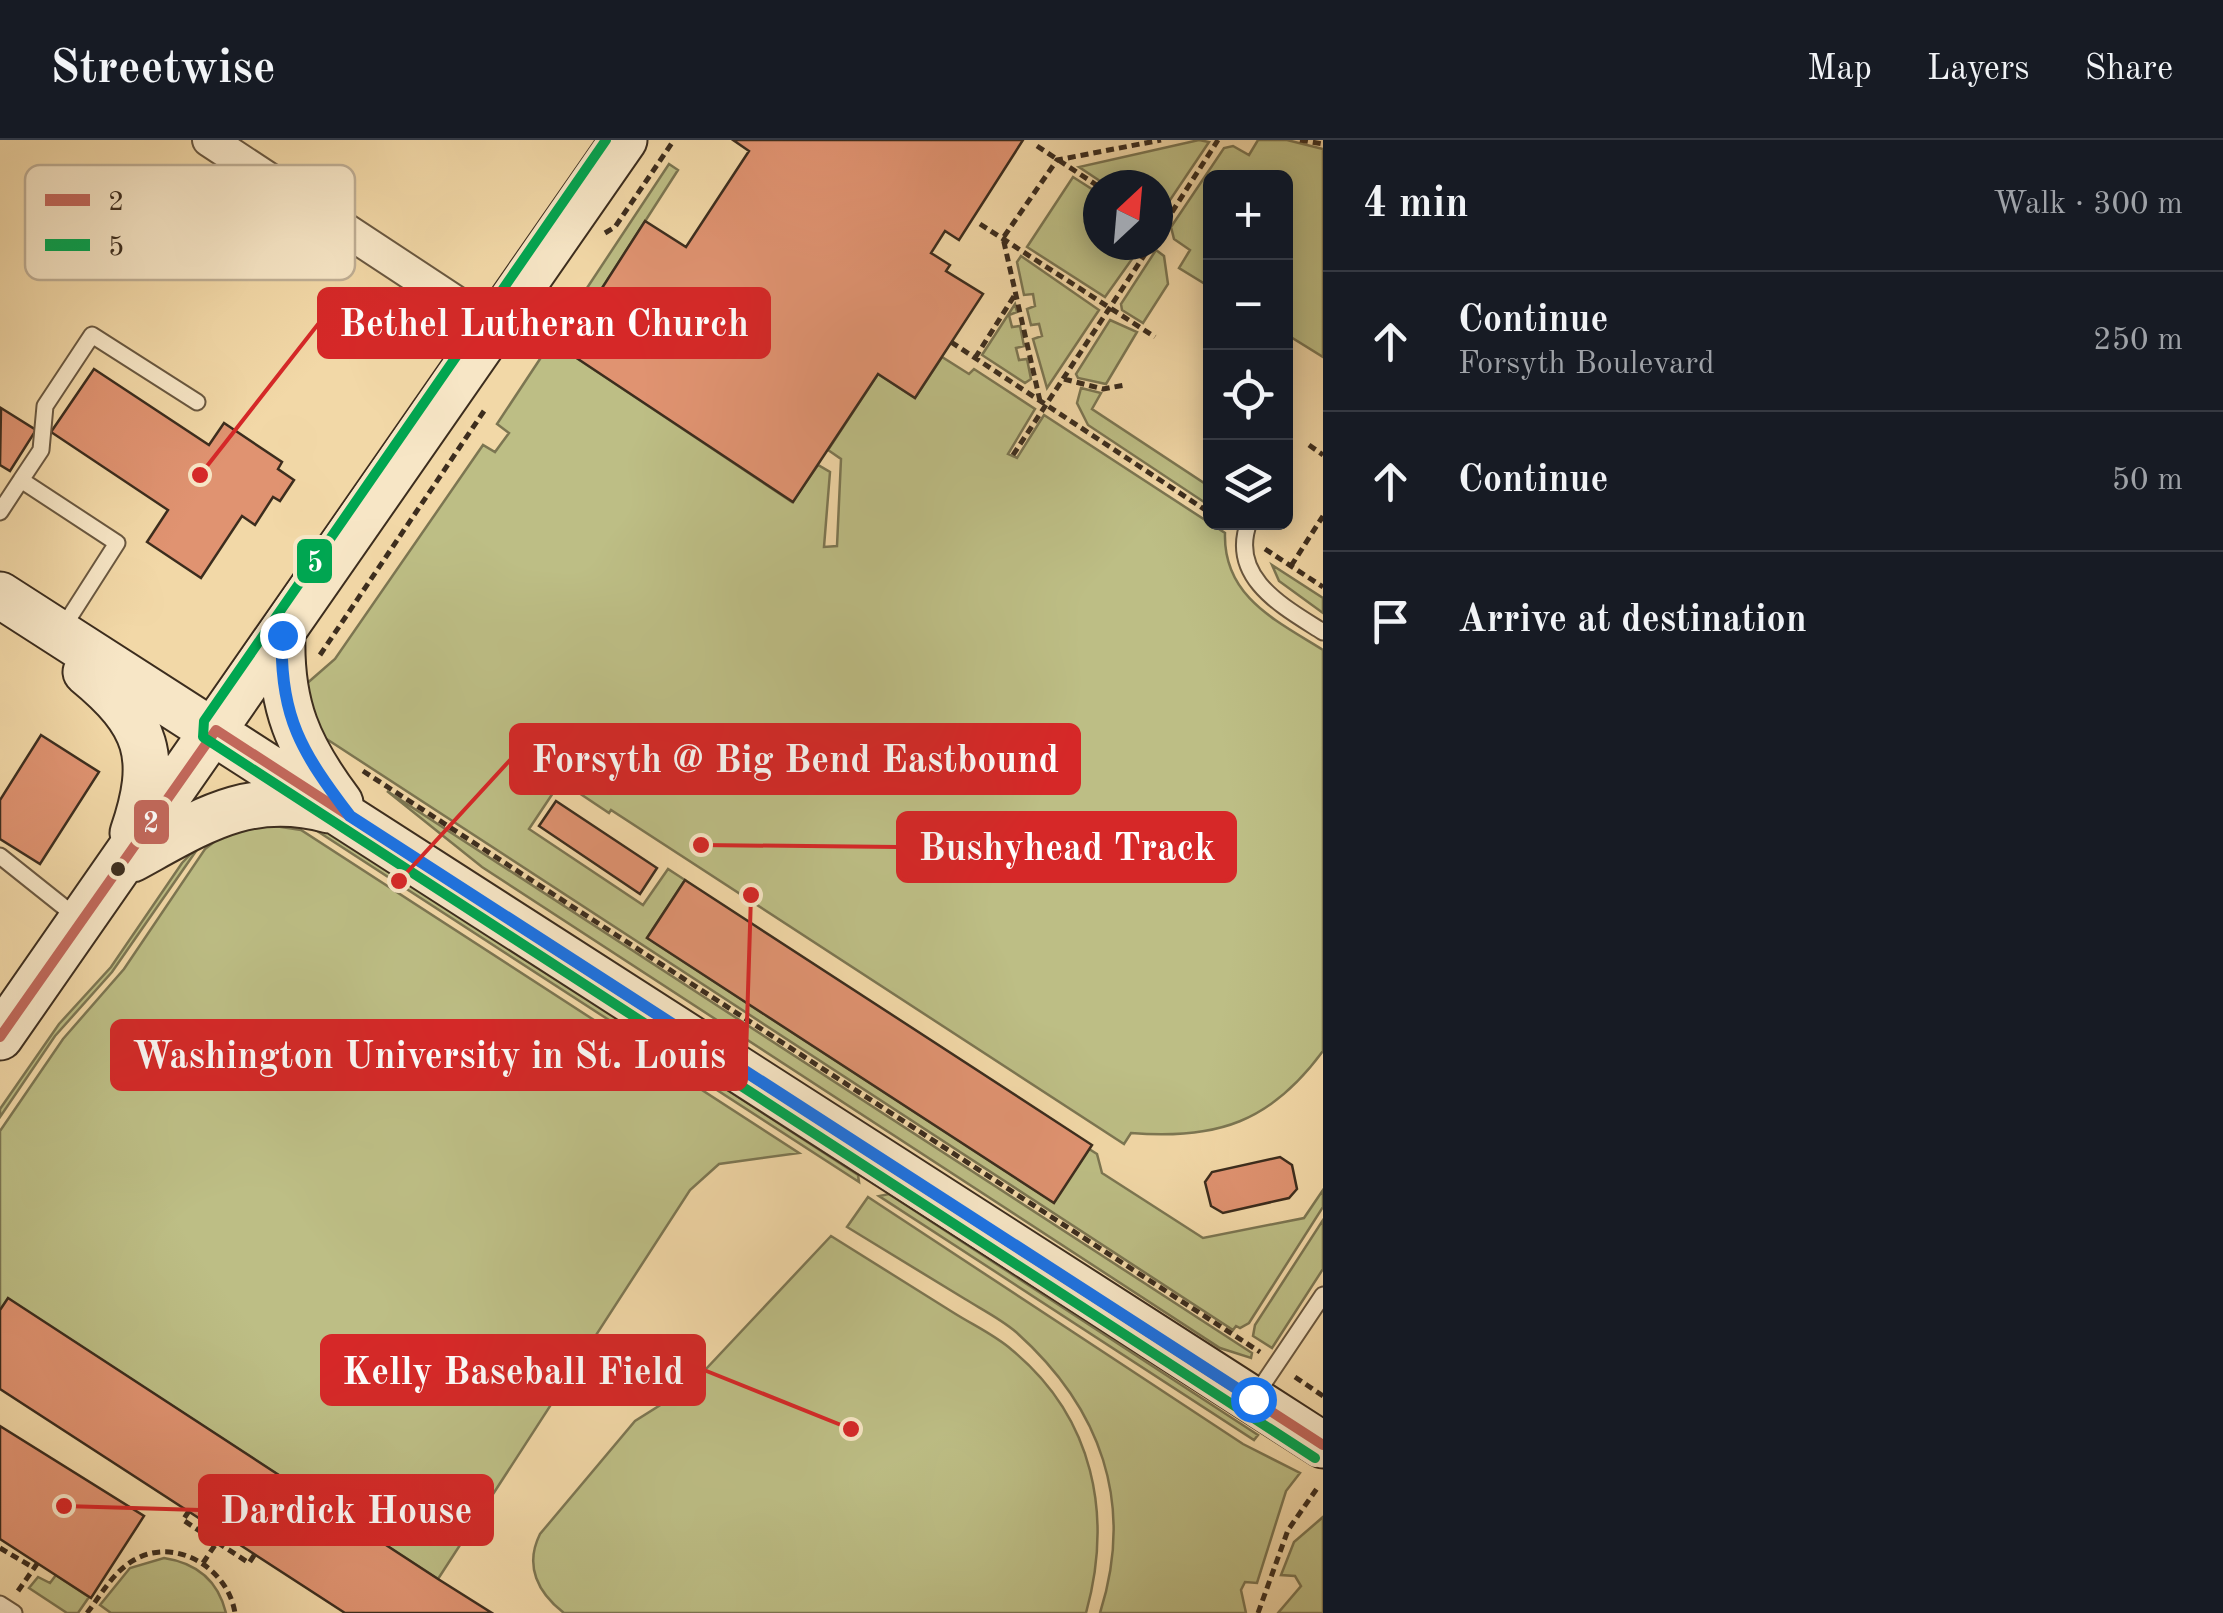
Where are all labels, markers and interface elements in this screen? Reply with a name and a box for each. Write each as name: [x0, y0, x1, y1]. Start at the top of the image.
text: Streetwise: [50, 45, 276, 93]
text: Map: [1807, 52, 1872, 87]
text: Layers: [1927, 52, 2030, 87]
text: Share: [2085, 52, 2173, 87]
legend: [25, 165, 355, 280]
north arrow: [1083, 170, 1173, 260]
map controls: [1203, 170, 1293, 530]
button: +: [1203, 170, 1293, 260]
text: 4 min: [1363, 184, 1469, 226]
text: 2: [108, 189, 124, 217]
text: Walk · 300 m: [1993, 189, 2183, 221]
text: 5: [108, 234, 124, 262]
button: −: [1203, 260, 1293, 350]
callout: Bethel Lutheran Church: [319, 289, 769, 357]
text: Continue: [1458, 302, 1608, 340]
text: Bethel Lutheran Church: [339, 307, 749, 345]
icon: ahead: [1363, 314, 1418, 369]
text: 250 m: [2093, 325, 2183, 357]
text: Forsyth Boulevard: [1458, 349, 1715, 381]
button: locate: [1203, 350, 1293, 440]
button: layers: [1203, 440, 1293, 530]
icon: ahead: [1363, 454, 1418, 509]
text: Continue: [1458, 462, 1608, 500]
text: 50 m: [2112, 465, 2183, 497]
line badge: 5: [295, 537, 334, 585]
text: 5: [307, 550, 323, 578]
icon: arrive: [1363, 594, 1418, 649]
text: Arrive at destination: [1458, 602, 1807, 640]
route end: [260, 613, 306, 659]
callout: Forsyth @ Big Bend Eastbound: [511, 725, 1079, 793]
text: Forsyth @ Big Bend Eastbound: [531, 743, 1059, 781]
line badge: 2: [132, 798, 171, 846]
text: 2: [143, 811, 159, 839]
callout: Bushyhead Track: [898, 813, 1235, 881]
text: Bushyhead Track: [918, 831, 1216, 869]
unlabelled marker: [108, 859, 128, 879]
callout: Washington University in St. Louis: [112, 1021, 746, 1089]
text: Washington University in St. Louis: [132, 1039, 726, 1077]
callout: Kelly Baseball Field: [322, 1336, 704, 1404]
text: Kelly Baseball Field: [342, 1355, 684, 1393]
route start: [1231, 1377, 1277, 1423]
callout: Dardick House: [200, 1476, 492, 1544]
text: Dardick House: [220, 1494, 472, 1532]

